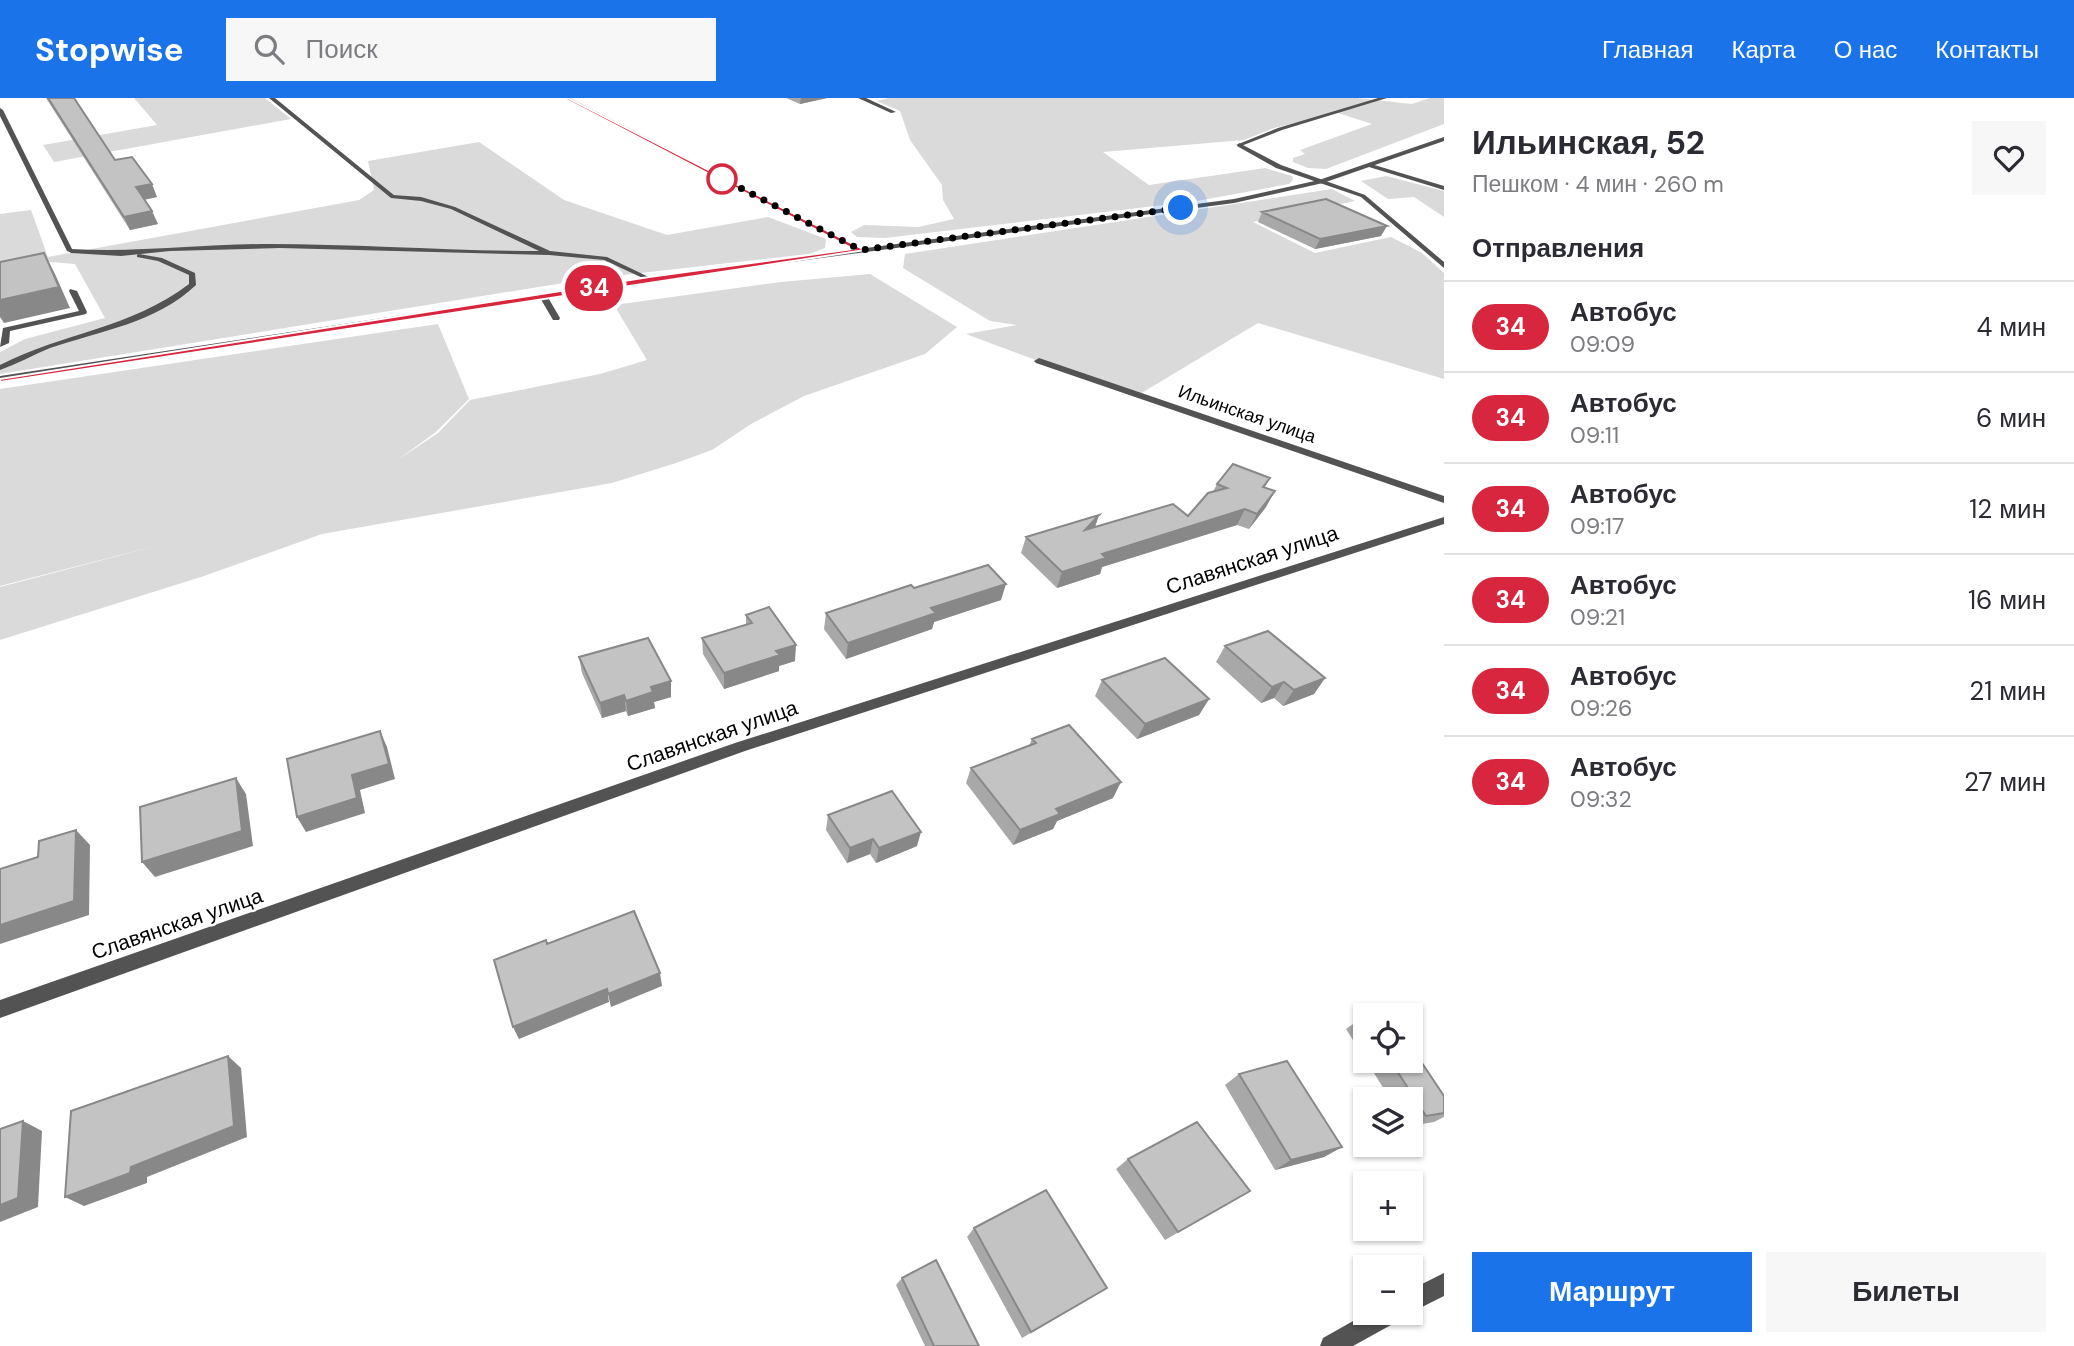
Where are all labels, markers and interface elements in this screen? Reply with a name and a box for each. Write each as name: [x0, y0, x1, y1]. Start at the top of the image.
search box: [226, 18, 716, 81]
text: Stopwise: [35, 28, 184, 71]
icon: search: [250, 30, 288, 68]
text: Поиск: [306, 32, 378, 66]
text: Главная: [1602, 34, 1693, 65]
text: Карта: [1731, 34, 1796, 65]
text: О нас: [1834, 34, 1897, 65]
text: Контакты: [1935, 34, 2039, 65]
text: Ильинская, 52: [1472, 121, 1705, 164]
button: heart: [1972, 121, 2046, 195]
unlabelled marker: [707, 164, 737, 194]
text: Пешком · 4 мин · 260 m: [1472, 169, 1724, 199]
your location: [1163, 190, 1198, 225]
text: Отправления: [1472, 231, 1644, 265]
line badge: 34: [562, 265, 626, 311]
text: 34: [579, 272, 609, 303]
text: Автобус: [1570, 295, 1677, 329]
text: 4 мин: [1977, 310, 2046, 344]
text: 34: [1495, 311, 1526, 342]
text: 09:09: [1570, 329, 1635, 359]
street label: Ильинская улица: [1175, 379, 1320, 449]
text: Автобус: [1570, 386, 1677, 420]
text: 6 мин: [1976, 401, 2046, 435]
text: 34: [1495, 402, 1526, 433]
text: 09:11: [1570, 420, 1619, 450]
text: Автобус: [1570, 477, 1677, 511]
text: 12 мин: [1969, 492, 2046, 526]
text: 34: [1495, 493, 1526, 524]
text: 09:17: [1570, 511, 1624, 541]
street label: Славянская улица: [1162, 519, 1342, 601]
text: Автобус: [1570, 568, 1677, 602]
text: 16 мин: [1968, 583, 2046, 617]
text: 34: [1495, 584, 1526, 615]
text: 09:21: [1570, 602, 1625, 632]
text: Автобус: [1570, 659, 1677, 693]
text: 21 мин: [1969, 674, 2046, 708]
text: 34: [1495, 675, 1526, 706]
street label: Славянская улица: [623, 693, 802, 778]
text: 09:26: [1570, 693, 1633, 723]
text: Автобус: [1570, 750, 1677, 784]
text: 27 мин: [1964, 765, 2046, 799]
text: 34: [1495, 766, 1526, 797]
text: 09:32: [1570, 784, 1632, 814]
street label: Славянская улица: [88, 881, 267, 966]
map controls: [1353, 1003, 1423, 1325]
button: locate: [1353, 1003, 1423, 1073]
button: layers: [1353, 1087, 1423, 1157]
button: +: [1353, 1171, 1423, 1241]
button: Маршрут: [1472, 1252, 1752, 1332]
button: Билеты: [1766, 1252, 2046, 1332]
button: −: [1353, 1255, 1423, 1325]

